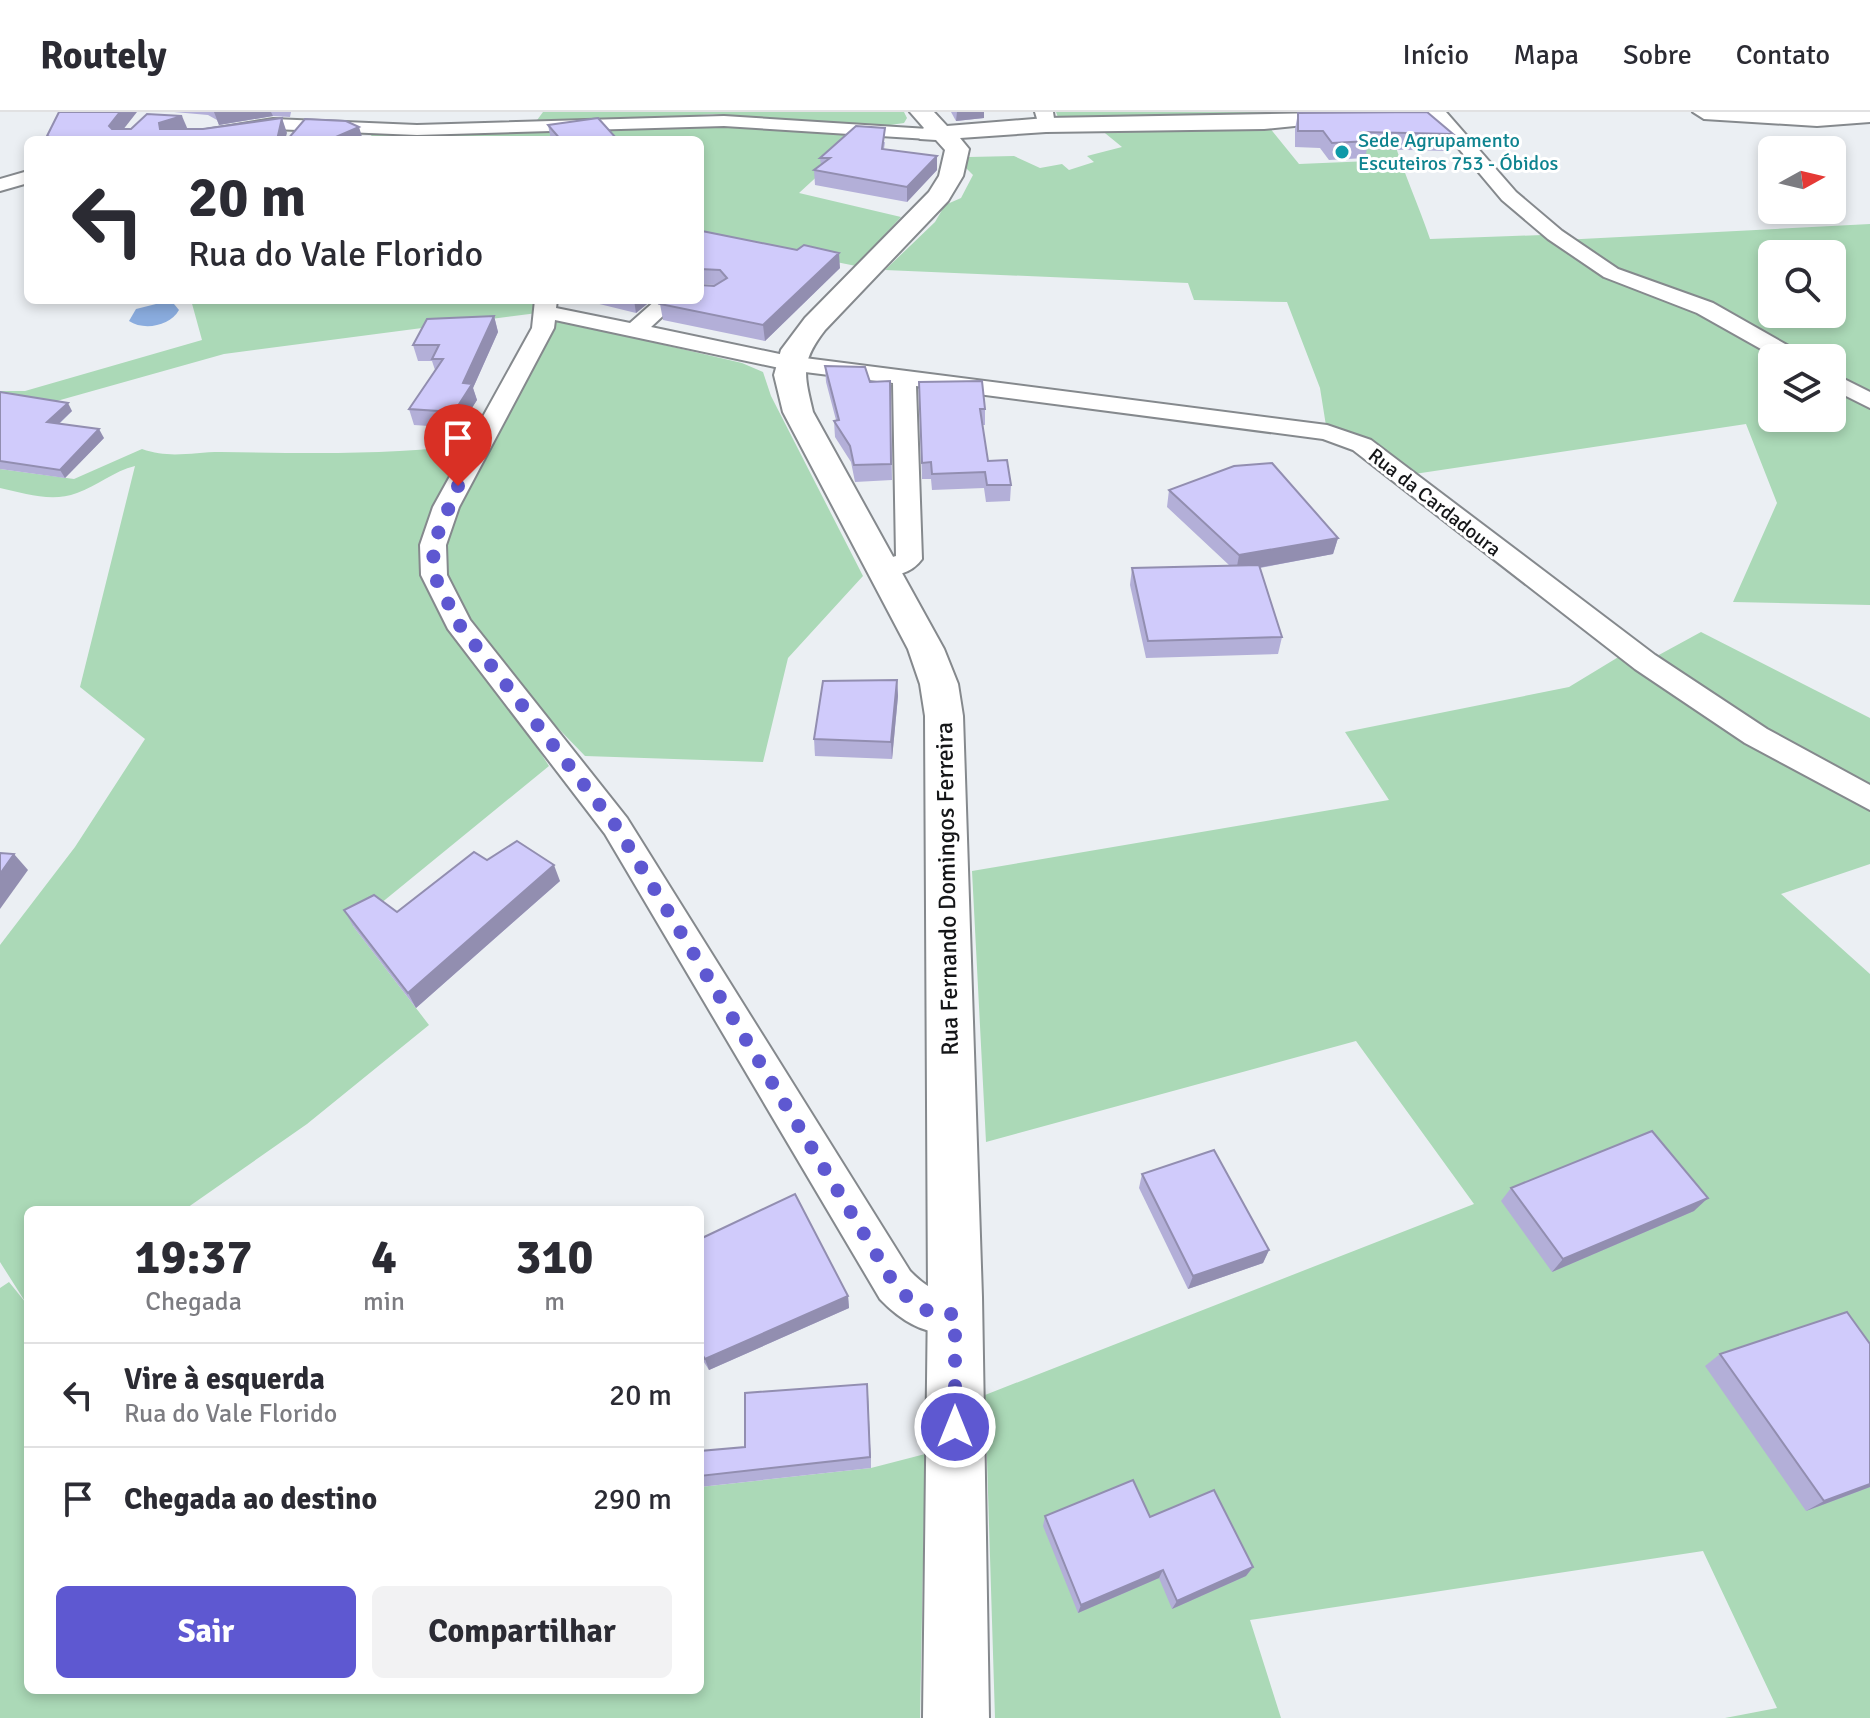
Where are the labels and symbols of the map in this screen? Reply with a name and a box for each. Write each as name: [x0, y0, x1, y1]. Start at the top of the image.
place label: Sede Agrupamento Escuteiros 753 - Óbidos: [1358, 128, 1559, 176]
north arrow: [1758, 136, 1846, 224]
marker: Sede Agrupamento Escuteiros 753 - Óbidos: [1333, 143, 1351, 161]
pin: [424, 404, 492, 486]
street label: Rua da Cardadoura: [1363, 443, 1506, 562]
street label: Rua Fernando Domingos Ferreira: [929, 722, 965, 1056]
position arrow: [913, 1385, 997, 1469]

